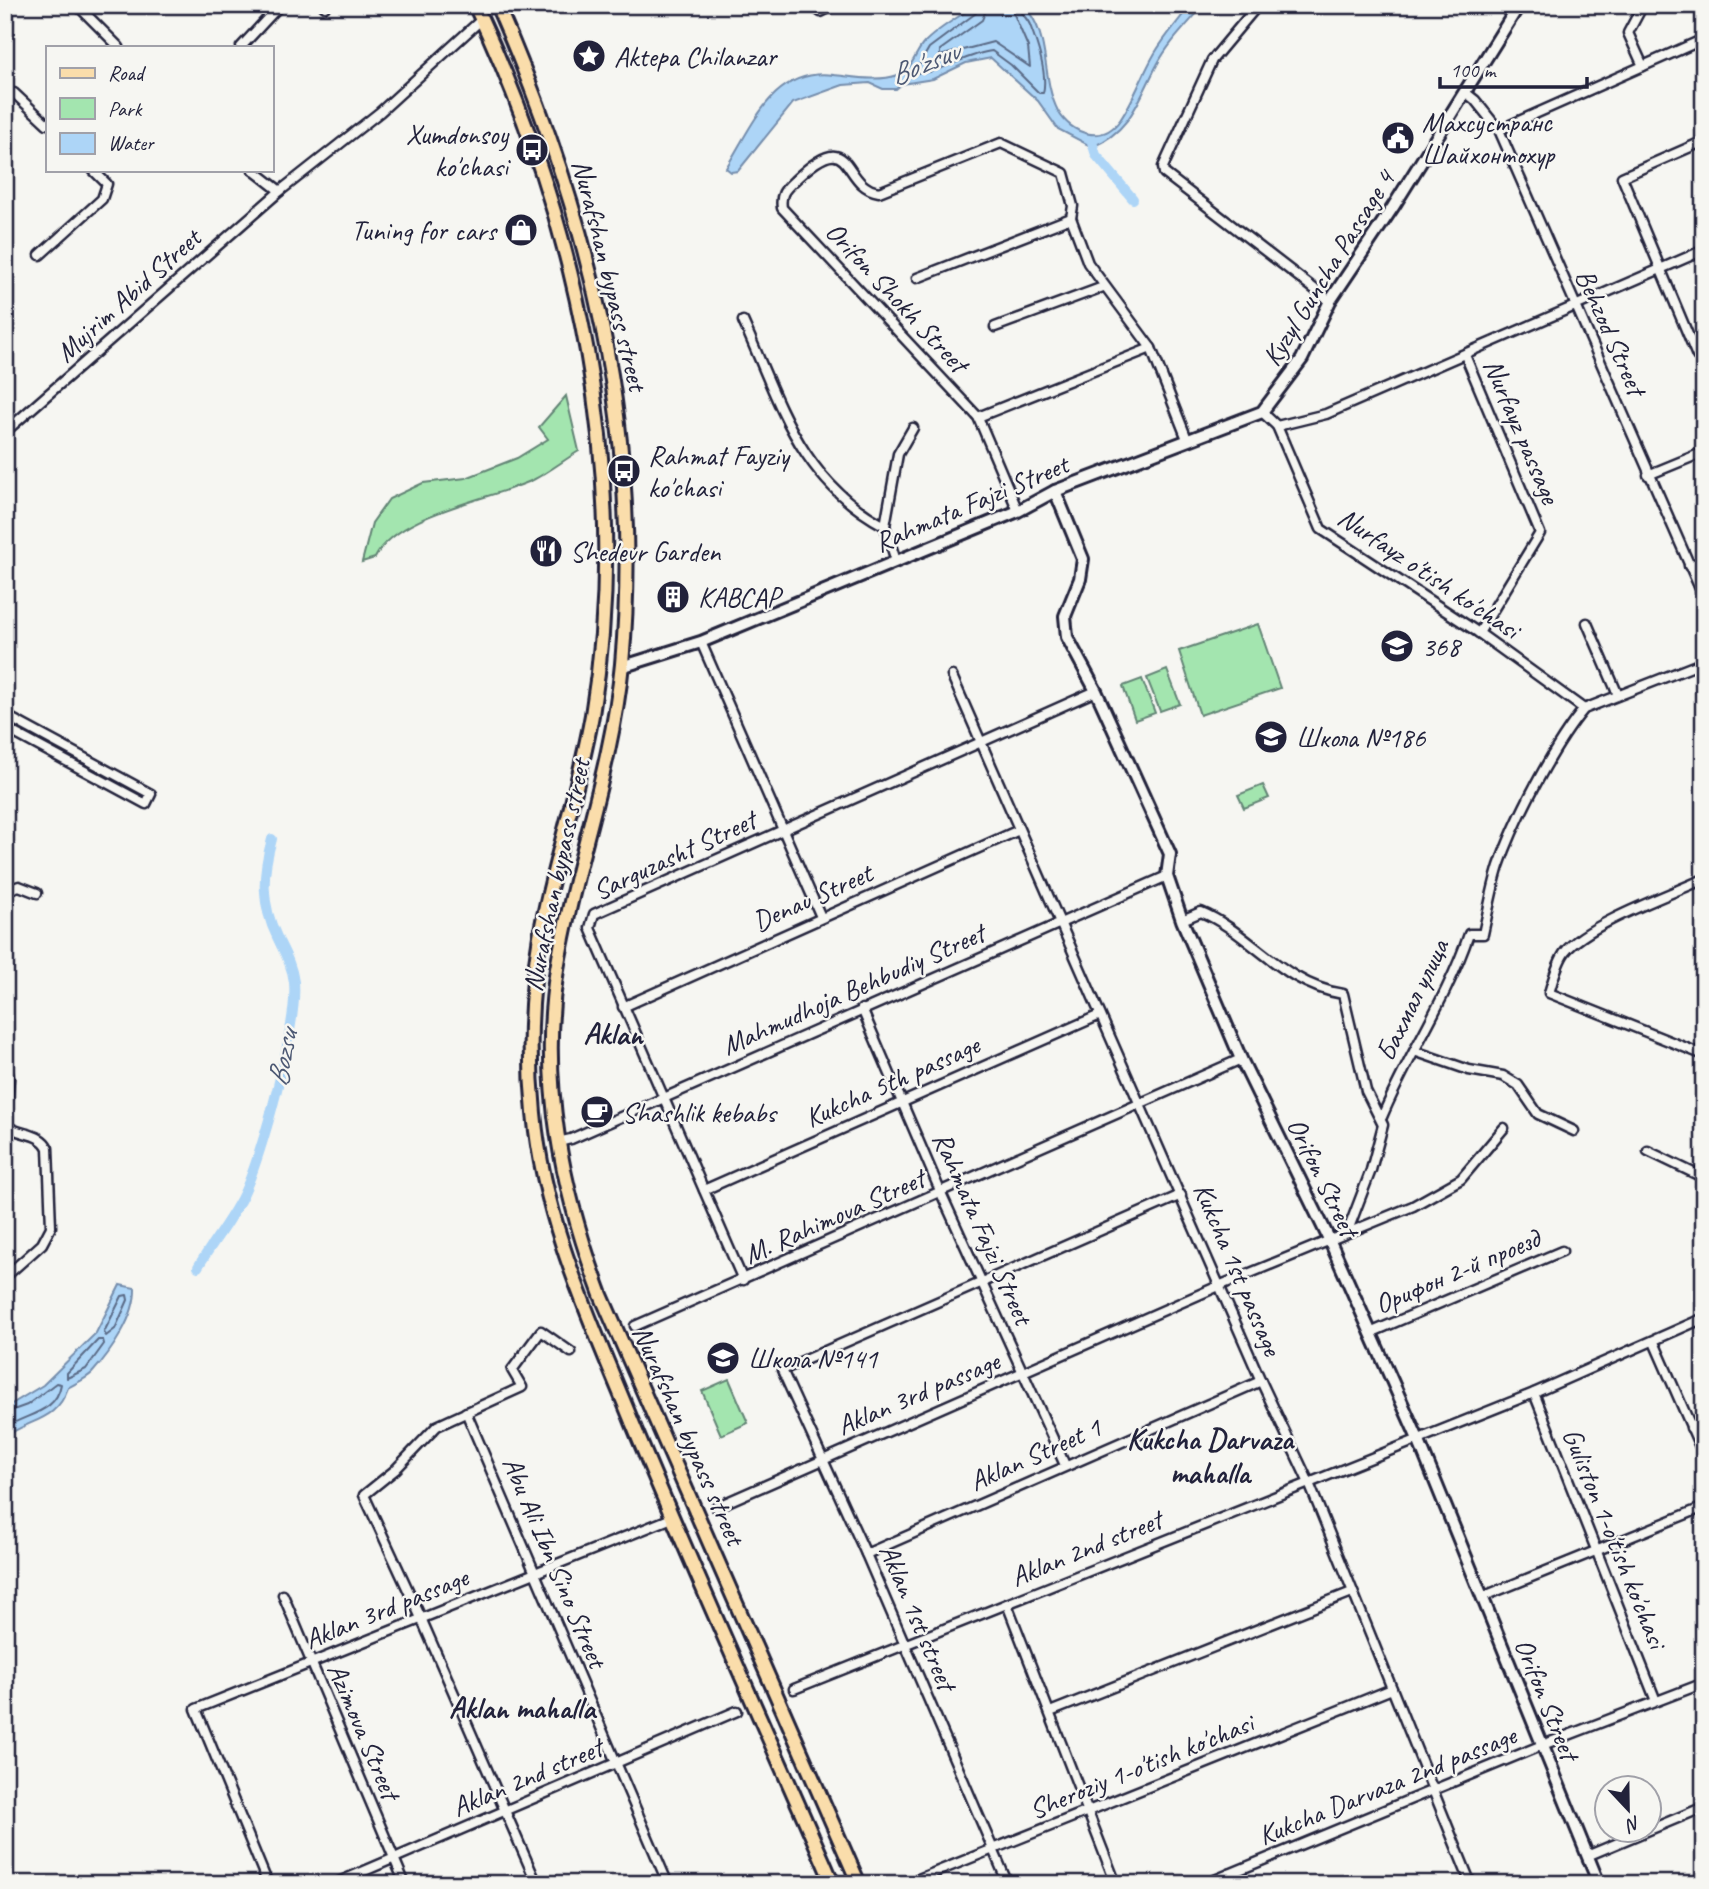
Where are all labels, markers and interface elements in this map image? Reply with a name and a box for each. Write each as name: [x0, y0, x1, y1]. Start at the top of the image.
water label: Bo'zsuv: [884, 30, 968, 94]
place icon: Aktepa Chilanzar: [570, 37, 608, 75]
place label: Aktepa Chilanzar: [614, 39, 778, 74]
legend: [46, 46, 273, 172]
scale bar: [1440, 46, 1586, 90]
text: 100 m: [1450, 57, 1497, 83]
text: Road: [108, 60, 147, 86]
text: Park: [108, 96, 143, 122]
place label: Махсустранс Шайхонтохур: [1422, 105, 1555, 172]
place label: Xumdonsoy ko'chasi: [406, 117, 512, 184]
public building icon: Махсустранс Шайхонтохур: [1379, 119, 1417, 157]
text: Water: [108, 130, 155, 156]
bus stop icon: Xumdonsoy ko'chasi: [513, 131, 551, 169]
street label: Nurafshan bypass street: [564, 156, 656, 397]
street label: Kyzyl Guncha Passage 4: [1254, 162, 1403, 372]
shop icon: Tuning for cars: [502, 211, 540, 249]
place label: Tuning for cars: [351, 213, 498, 248]
street label: Orifon Shokh Street: [818, 214, 978, 383]
street label: Mujrim Abid Street: [48, 219, 210, 369]
street label: Behzod Street: [1568, 264, 1656, 404]
street label: Nurfayz passage: [1476, 353, 1569, 511]
place label: Rahmat Fayziy ko'chasi: [648, 438, 791, 505]
street label: Rahmata Fajzi Street: [869, 445, 1076, 560]
bus stop icon: Rahmat Fayziy ko'chasi: [605, 452, 643, 490]
street label: Nurfayz o'tish ko'chasi: [1331, 499, 1530, 649]
restaurant icon: Shedevr Garden: [527, 532, 565, 570]
place label: Shedevr Garden: [570, 534, 722, 569]
building icon: КАВСАР: [654, 578, 692, 616]
place label: КАВСАР: [698, 580, 784, 615]
school or university icon: 368: [1378, 627, 1416, 665]
place label: 368: [1422, 629, 1462, 664]
school or university icon: Школа №186: [1252, 718, 1290, 756]
place label: Школа №186: [1296, 720, 1427, 755]
street label: Nurafshan bypass street: [514, 753, 598, 994]
street label: Sarguzasht Street: [587, 800, 764, 908]
street label: Denau Street: [747, 854, 880, 939]
street label: Mahmudhoja Behbudiy Street: [716, 914, 993, 1063]
street label: Бахмал улица: [1368, 932, 1457, 1067]
district label: Aklan: [583, 1015, 645, 1053]
water label: Bozsu: [258, 1022, 307, 1090]
street label: Kukcha 5th passage: [799, 1026, 986, 1135]
cafe icon: Shashlik kebabs: [578, 1093, 616, 1131]
place label: Shashlik kebabs: [622, 1095, 778, 1130]
street label: Orifon Street: [1279, 1112, 1368, 1245]
street label: Rahmata Fajzi Street: [925, 1126, 1042, 1332]
street label: M. Rahimova Street: [738, 1159, 933, 1271]
street label: Kukcha 1st passage: [1186, 1177, 1291, 1362]
street label: Орифон 2-й проезд: [1369, 1219, 1548, 1321]
street label: Nurafshan bypass street: [625, 1320, 754, 1553]
school or university icon: Школа №141: [704, 1339, 742, 1377]
place label: Школа №141: [748, 1341, 879, 1376]
street label: Аklаn 3rd passage: [831, 1342, 1006, 1443]
street label: Аklаn Street 1: [964, 1409, 1108, 1499]
district label: Kukcha Darvaza mahalla: [1127, 1420, 1296, 1492]
street label: Guliston 1-o'tish ko'chasi: [1555, 1423, 1676, 1656]
street label: Abu Ali Ibn Sino Street: [495, 1451, 616, 1675]
street label: Аklаn 2nd street: [1005, 1500, 1170, 1594]
street label: Aklan 1st street: [872, 1539, 966, 1699]
street label: Аklаn 3rd passage: [299, 1559, 475, 1657]
street label: Orifon Street: [1507, 1633, 1589, 1768]
street label: Azimova Street: [320, 1658, 410, 1808]
district label: Aklan mahalla: [449, 1689, 598, 1727]
street label: Sheroziy 1-o'tish ko'chasi: [1024, 1704, 1261, 1827]
street label: Kukcha Darvaza 2nd passage: [1253, 1717, 1523, 1853]
street label: Аklаn 2nd street: [447, 1728, 611, 1824]
north arrow: [1594, 1773, 1664, 1843]
text: N: [1621, 1811, 1644, 1838]

